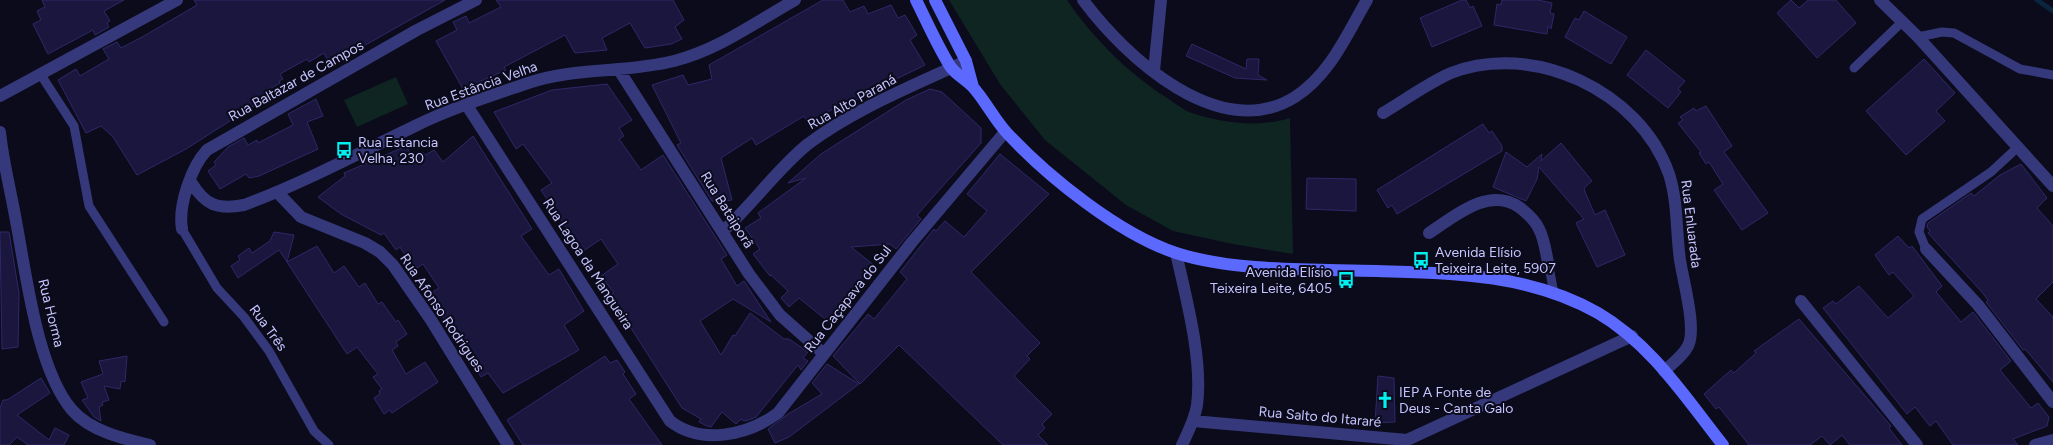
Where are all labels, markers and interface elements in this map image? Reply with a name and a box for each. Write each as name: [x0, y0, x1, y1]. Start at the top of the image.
street label: Rua Baltazar de Campos: [225, 37, 367, 125]
street label: Rua Estância Velha: [422, 58, 540, 114]
street label: Rua Alto Paraná: [805, 71, 899, 133]
place label: Rua Estancia Velha, 230: [358, 134, 438, 167]
bus stop icon: Rua Estancia Velha, 230: [334, 140, 354, 160]
street label: Rua Bataiporã: [697, 169, 757, 251]
street label: Rua Enluarada: [1677, 179, 1705, 269]
street label: Rua Lagoa da Mangueira: [539, 195, 637, 333]
street label: Rua Caçapava do Sul: [801, 242, 895, 356]
place label: Avenida Elísio Teixeira Leite, 5907: [1435, 244, 1556, 277]
bus stop icon: Avenida Elísio Teixeira Leite, 5907: [1411, 250, 1431, 270]
street label: Rua Afonso Rodrigues: [396, 251, 488, 375]
place label: Avenida Elísio Teixeira Leite, 6405: [1210, 264, 1332, 297]
bus stop icon: Avenida Elísio Teixeira Leite, 6405: [1336, 270, 1356, 290]
street label: Rua Horma: [34, 277, 68, 349]
street label: Rua Três: [245, 301, 291, 355]
place label: IEP A Fonte de Deus - Canta Galo: [1399, 384, 1513, 417]
church icon: IEP A Fonte de Deus - Canta Galo: [1375, 390, 1395, 410]
street label: Rua Salto do Itararé: [1258, 403, 1382, 431]

